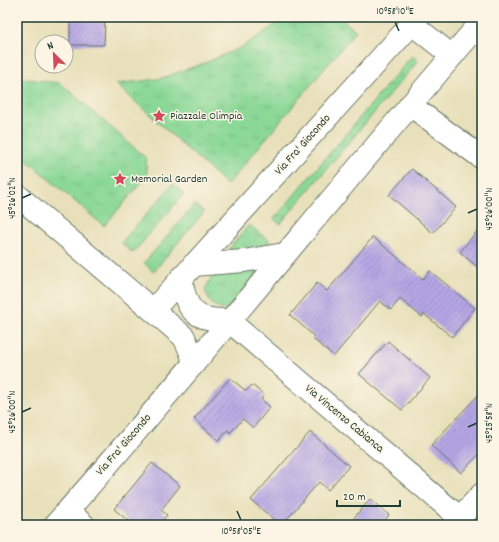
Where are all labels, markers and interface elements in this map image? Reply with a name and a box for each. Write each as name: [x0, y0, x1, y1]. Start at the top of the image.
text: 10°58'10"E: [376, 5, 414, 19]
north arrow: [34, 34, 74, 74]
text: N: [45, 38, 57, 55]
place icon: Piazzale Olimpia: [151, 108, 167, 124]
place label: Piazzale Olimpia: [170, 108, 243, 125]
street label: Via Fra' Giocondo: [271, 111, 335, 179]
place icon: Memorial Garden: [112, 171, 128, 187]
place label: Memorial Garden: [131, 171, 208, 188]
text: 45°26'02"N: [6, 177, 20, 219]
text: 45°26'00"N: [483, 188, 497, 230]
street label: Via Vincenzo Cabianca: [301, 381, 388, 457]
text: 45°26'00"N: [6, 391, 20, 433]
text: 45°25'58"N: [483, 403, 497, 443]
street label: Via Fra' Giocondo: [92, 410, 156, 480]
scale bar: [337, 482, 400, 508]
text: 20 m: [343, 489, 366, 506]
text: 10°58'05"E: [221, 525, 261, 539]

